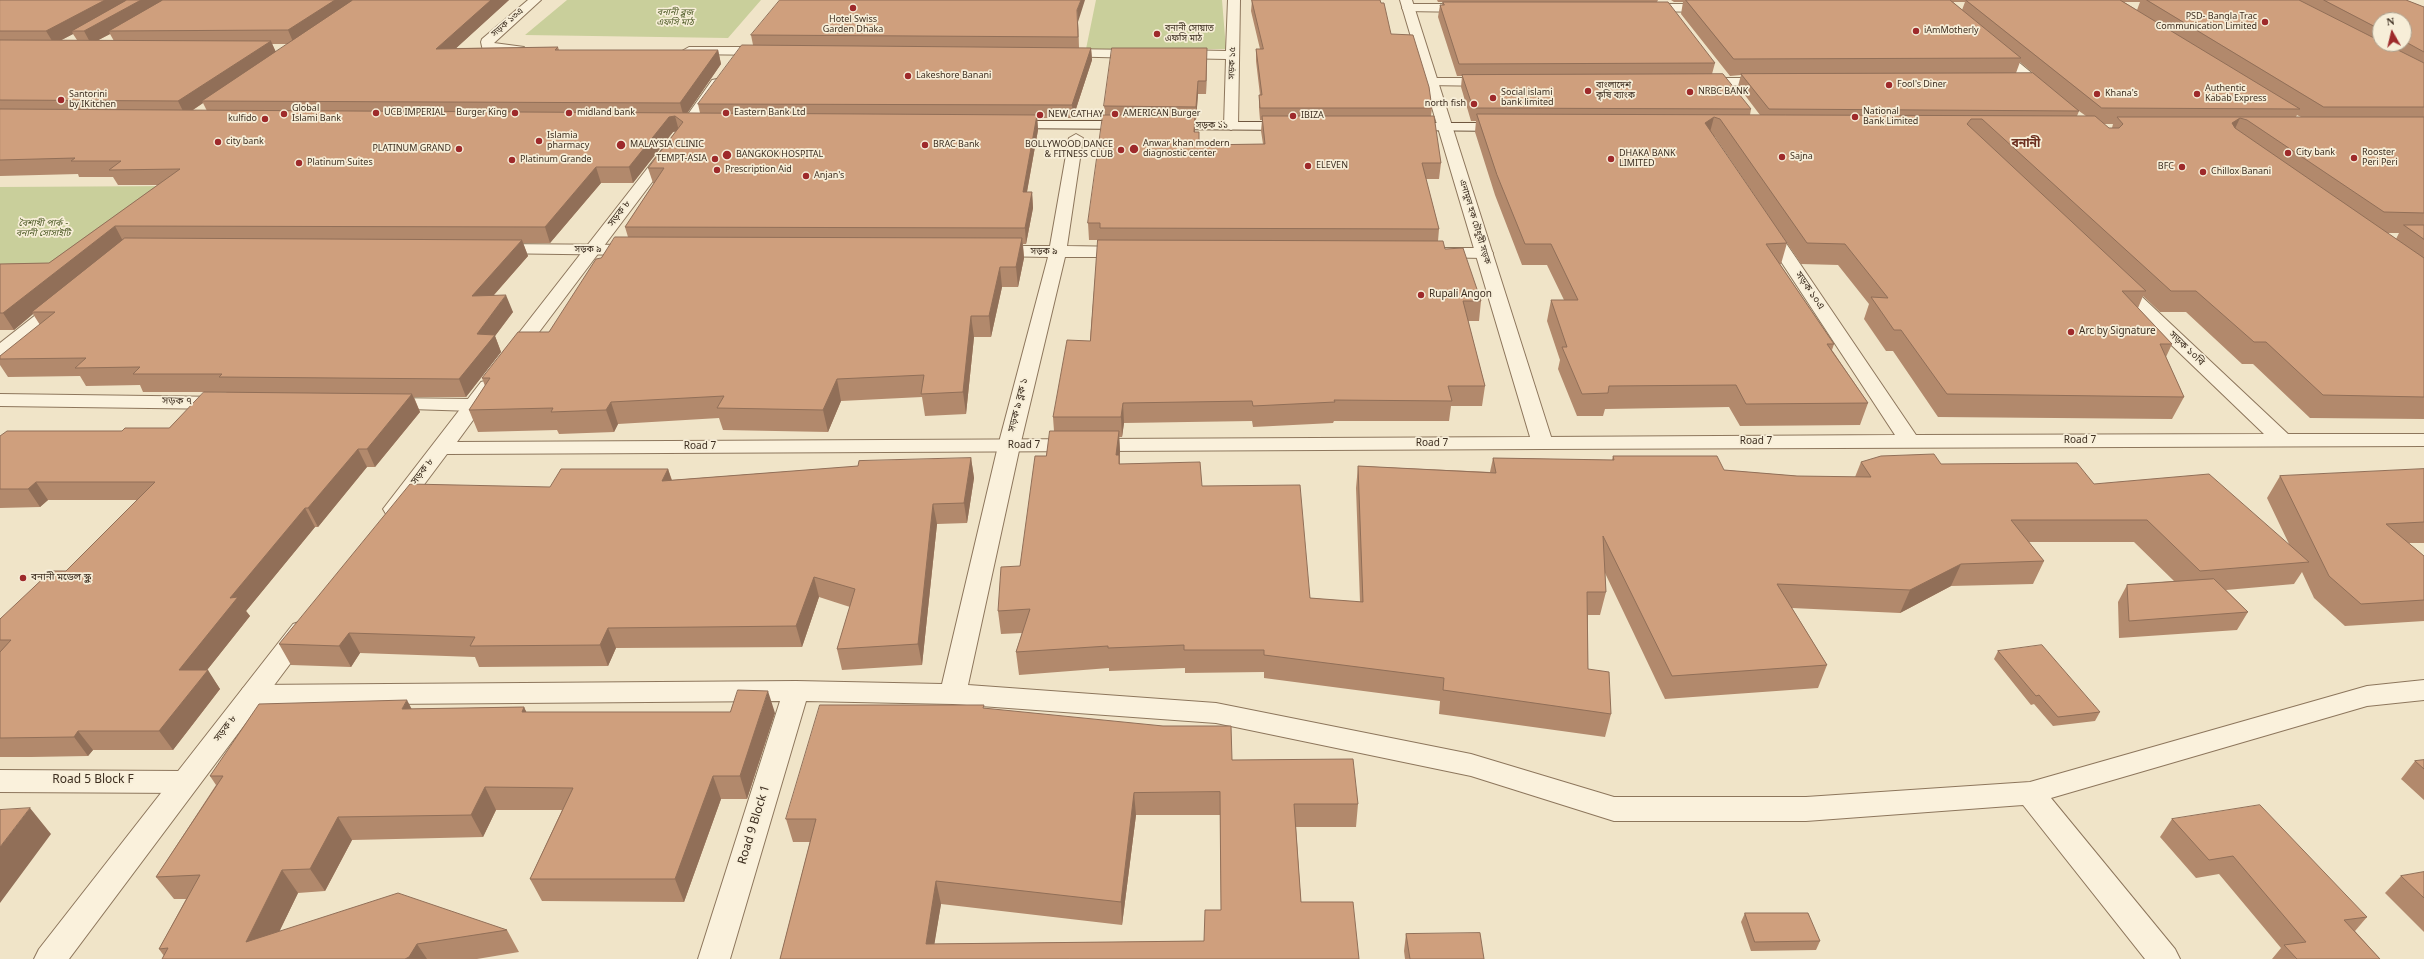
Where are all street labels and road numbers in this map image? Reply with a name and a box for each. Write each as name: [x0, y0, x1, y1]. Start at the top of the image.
street label: সড়ক ১৩এ: [490, 6, 526, 40]
street label: সড়ক ১৫: [1227, 47, 1239, 79]
street label: সড়ক ১১: [1196, 121, 1228, 131]
street label: এনামুল হক চৌধুরী সড়ক: [1456, 179, 1492, 265]
street label: সড়ক ৮: [606, 199, 634, 229]
street label: সড়ক ৯: [575, 245, 601, 255]
street label: সড়ক ৯: [1031, 247, 1057, 257]
street label: সড়ক ১০এ: [1792, 270, 1826, 312]
street label: সড়ক ১০বি: [2166, 329, 2206, 369]
street label: সড়ক ৯ ব্লক ১: [1007, 377, 1031, 433]
street label: সড়ক ৭: [162, 396, 192, 408]
street label: Road 7: [2064, 435, 2096, 447]
street label: Road 7: [1740, 436, 1772, 448]
street label: Road 7: [1416, 438, 1448, 450]
street label: Road 7: [1008, 440, 1040, 452]
street label: Road 7: [684, 441, 716, 453]
street label: সড়ক ৮: [409, 457, 437, 487]
street label: সড়ক ৮: [212, 714, 240, 744]
street label: Road 5 Block F: [52, 774, 134, 788]
street label: Road 9 Block 1: [736, 784, 774, 866]

